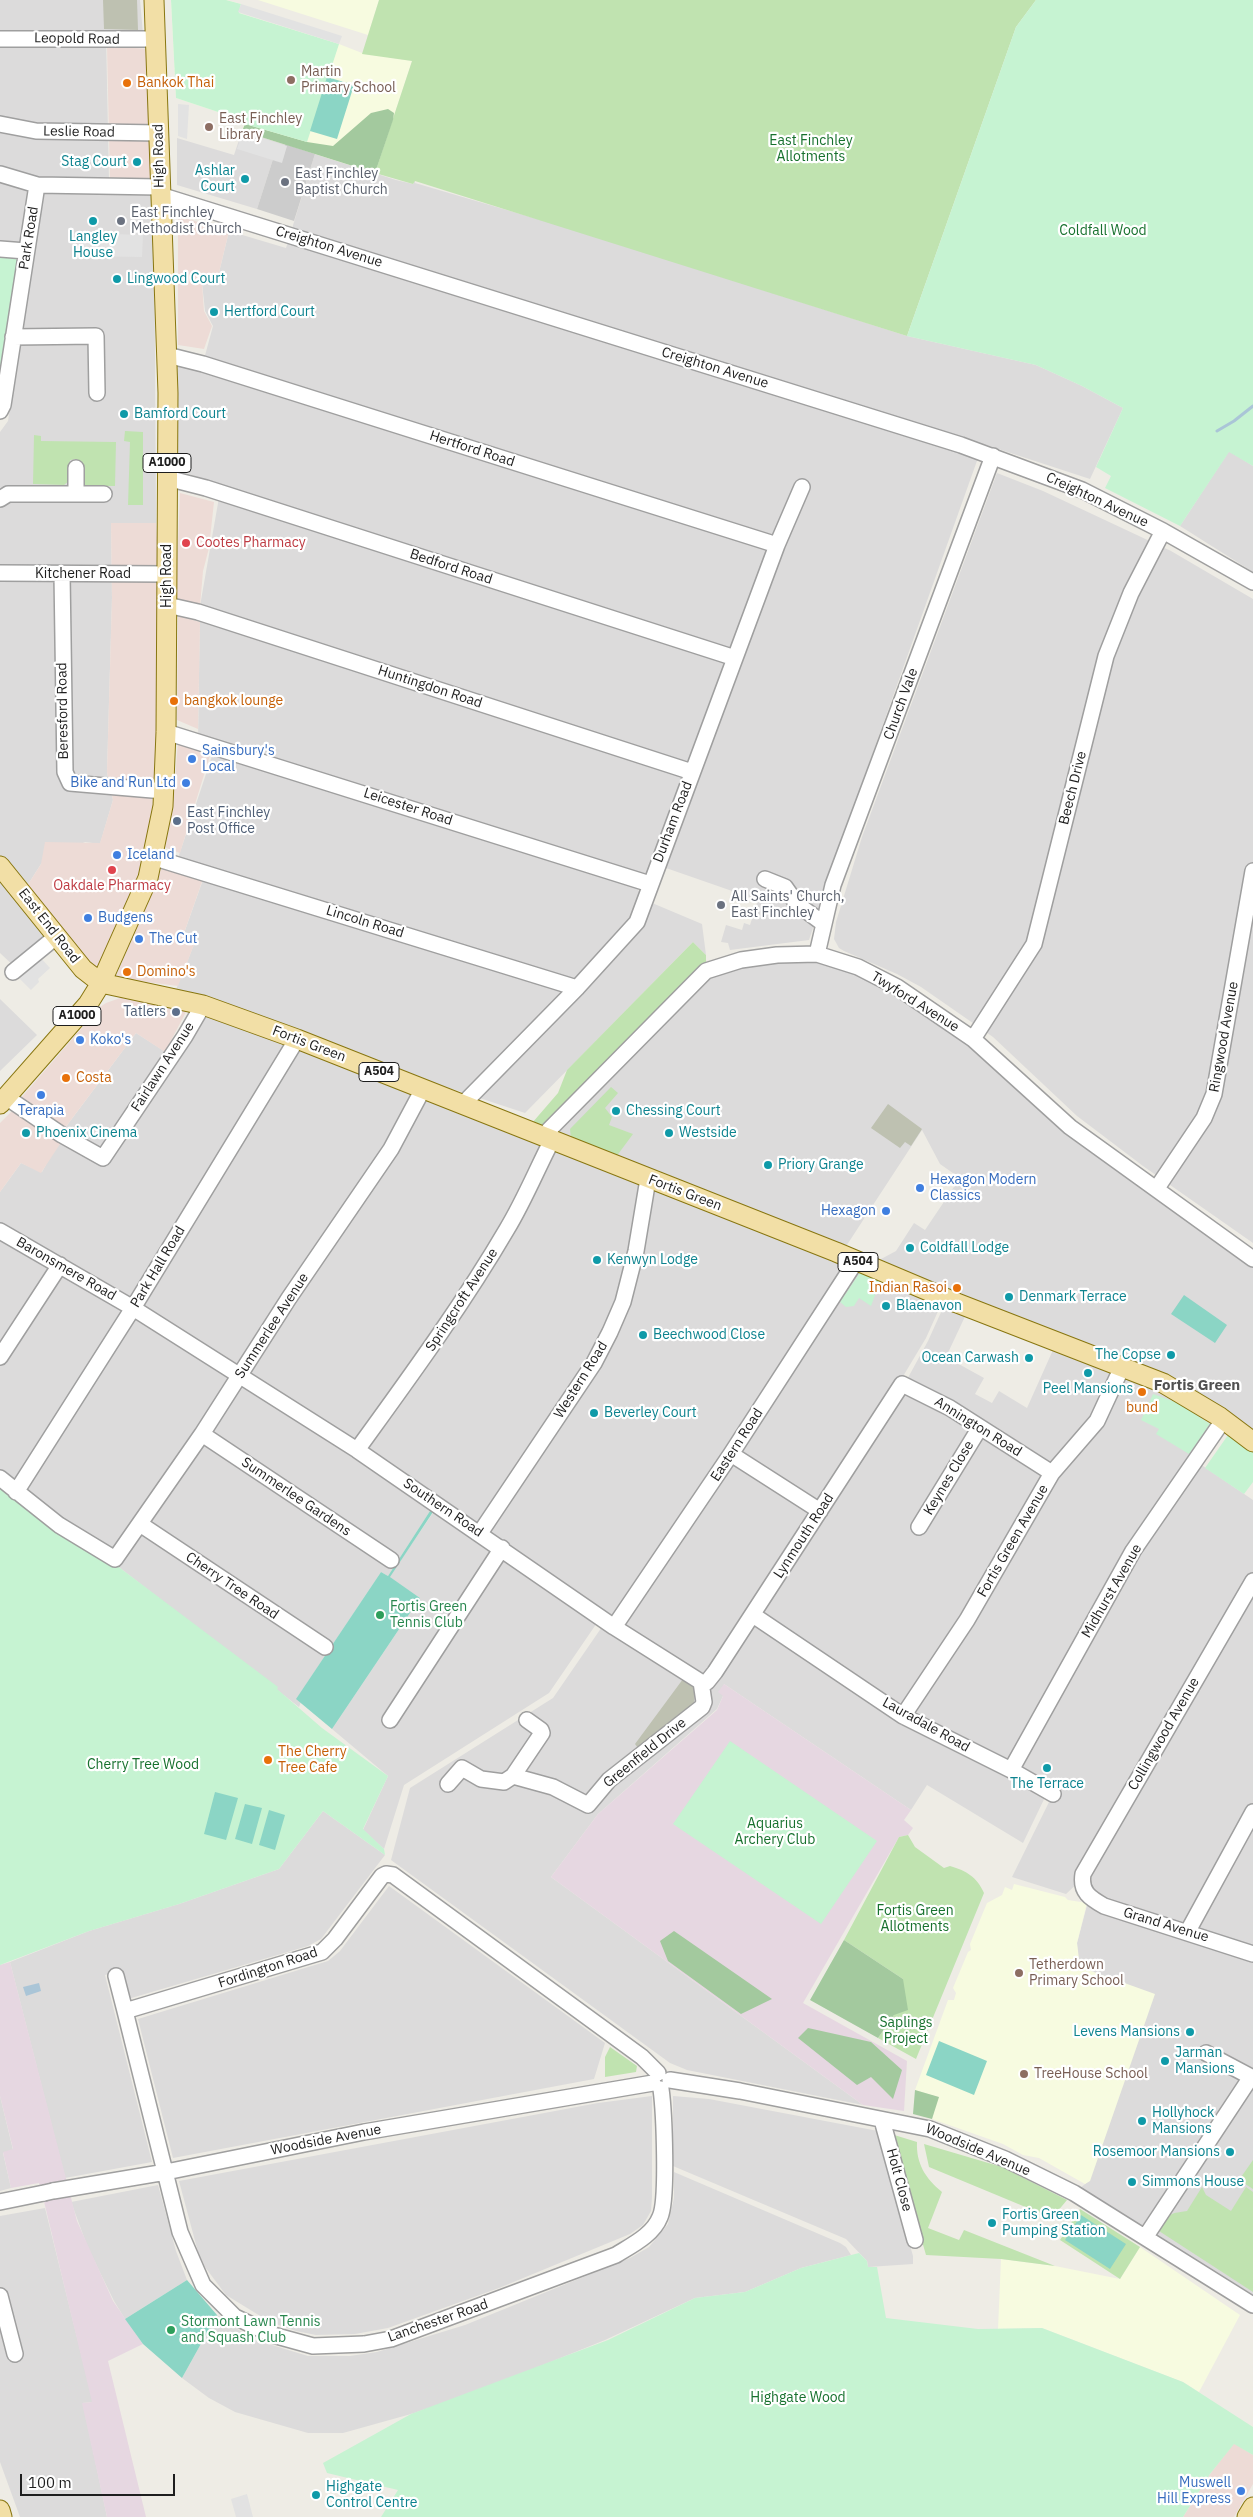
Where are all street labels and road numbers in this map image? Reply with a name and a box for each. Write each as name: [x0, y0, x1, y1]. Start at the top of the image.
street label: Leopold Road: [34, 30, 120, 48]
street label: Leslie Road: [43, 123, 115, 141]
street label: High Road: [150, 124, 168, 188]
street label: Park Road: [16, 205, 42, 271]
street label: Creighton Avenue: [273, 223, 385, 271]
street label: Creighton Avenue: [659, 344, 771, 392]
street label: Hertford Road: [427, 427, 517, 471]
road number: A1000: [143, 453, 191, 472]
street label: Creighton Avenue: [1043, 469, 1151, 531]
street label: High Road: [159, 544, 175, 608]
street label: Bedford Road: [408, 546, 494, 588]
street label: Kitchener Road: [35, 566, 131, 582]
street label: Beresford Road: [54, 662, 72, 760]
street label: Huntingdon Road: [376, 662, 484, 712]
street label: Church Vale: [880, 666, 922, 742]
street label: Beech Drive: [1056, 749, 1090, 827]
street label: Durham Road: [650, 779, 696, 865]
street label: Leicester Road: [361, 785, 455, 829]
street label: East End Road: [15, 885, 83, 967]
street label: Lincoln Road: [324, 902, 406, 942]
street label: Twyford Avenue: [868, 968, 962, 1036]
street label: Ringwood Avenue: [1206, 980, 1242, 1094]
road number: A1000: [53, 1006, 101, 1026]
street label: Fairlawn Avenue: [128, 1019, 198, 1115]
street label: Fortis Green: [270, 1022, 348, 1066]
road number: A504: [359, 1062, 399, 1082]
street label: Fortis Green: [646, 1171, 724, 1215]
street label: Park Hall Road: [127, 1223, 189, 1311]
street label: Baronsmere Road: [13, 1234, 119, 1304]
street label: Springcroft Avenue: [422, 1245, 502, 1355]
road number: A504: [838, 1252, 878, 1272]
street label: Summerlee Avenue: [232, 1270, 312, 1382]
street label: Western Road: [551, 1338, 611, 1422]
street label: Annington Road: [931, 1393, 1025, 1461]
street label: Eastern Road: [707, 1405, 767, 1485]
street label: Keynes Close: [920, 1438, 978, 1518]
street label: Summerlee Gardens: [238, 1454, 354, 1540]
street label: Southern Road: [400, 1475, 486, 1541]
street label: Fortis Green Avenue: [974, 1482, 1052, 1600]
street label: Lynmouth Road: [770, 1490, 838, 1582]
street label: Midhurst Avenue: [1078, 1541, 1146, 1641]
street label: Cherry Tree Road: [182, 1549, 282, 1623]
street label: Collingwood Avenue: [1125, 1675, 1203, 1793]
street label: Lauradale Road: [879, 1694, 973, 1756]
street label: Greenfield Drive: [600, 1715, 690, 1791]
street label: Grand Avenue: [1121, 1904, 1211, 1946]
street label: Fordington Road: [216, 1944, 320, 1992]
street label: Woodside Avenue: [923, 2120, 1033, 2180]
street label: Woodside Avenue: [269, 2121, 383, 2159]
street label: Holt Close: [883, 2147, 915, 2213]
street label: Lanchester Road: [386, 2296, 490, 2346]

